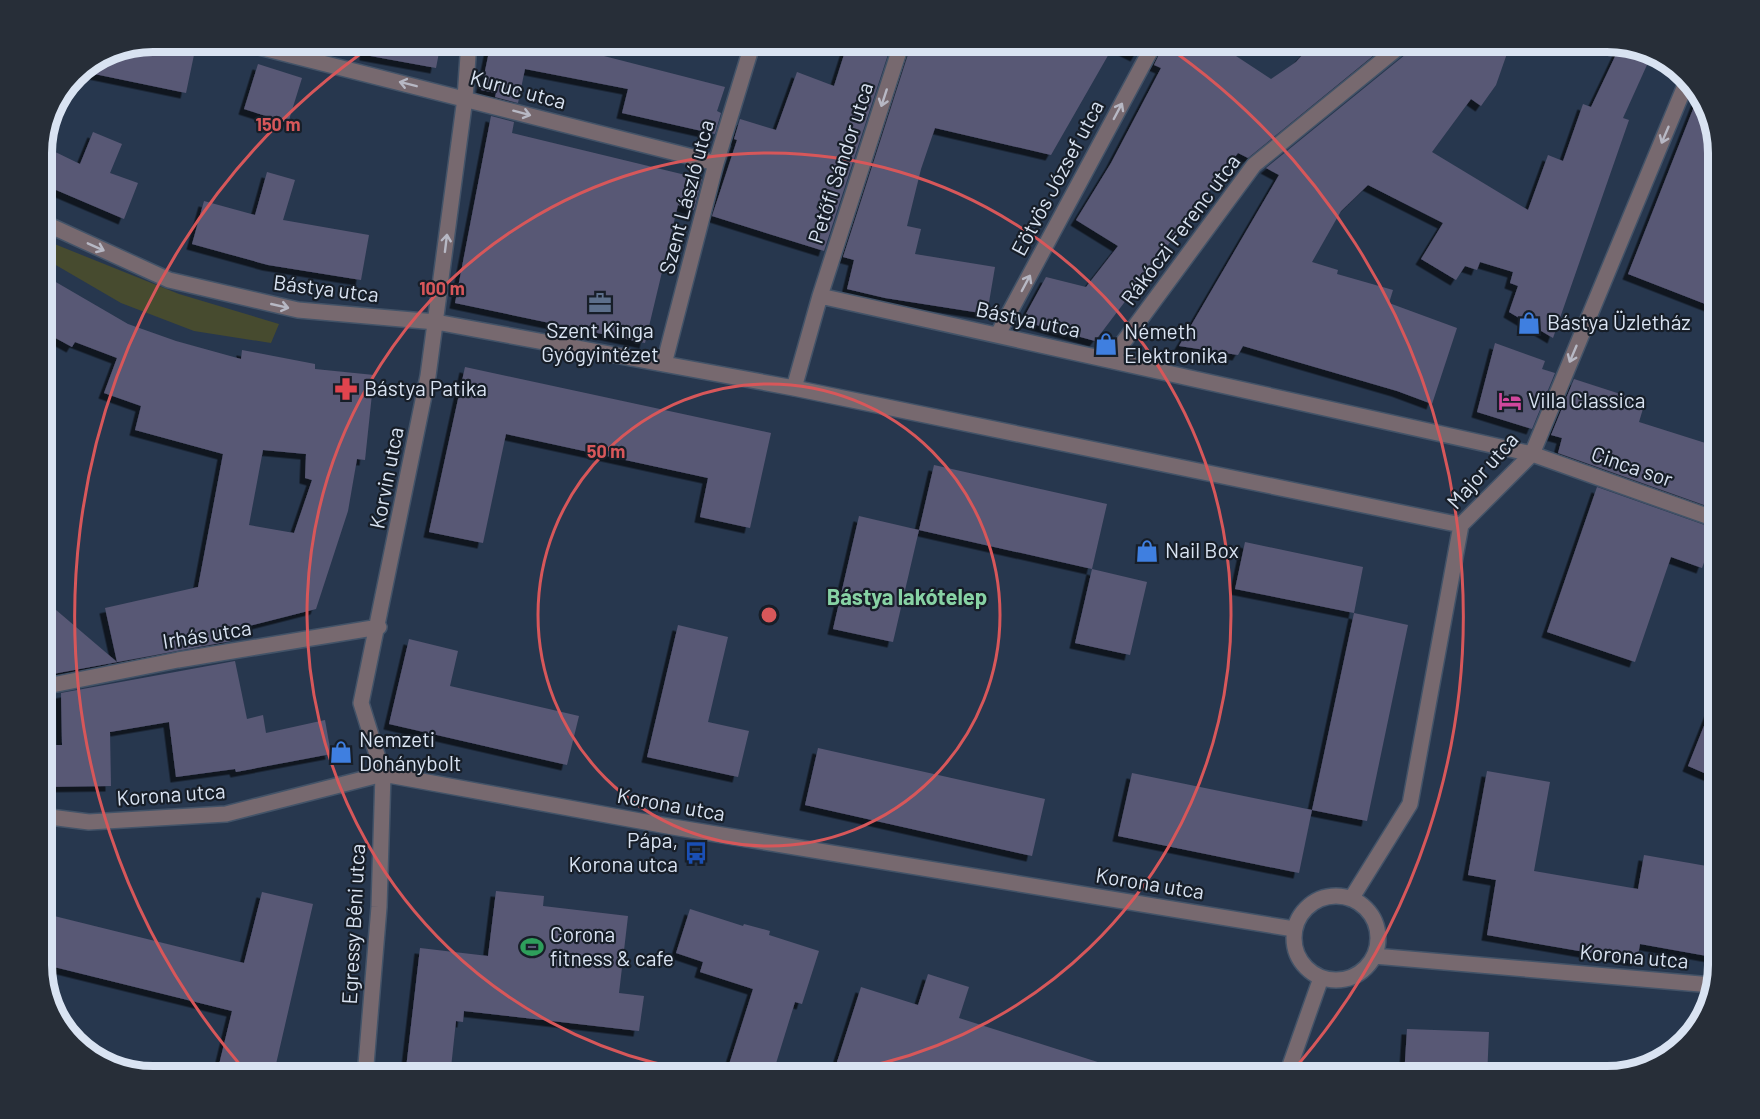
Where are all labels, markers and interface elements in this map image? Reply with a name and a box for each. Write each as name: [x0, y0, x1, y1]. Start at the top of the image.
street label: Kuruc utca: [468, 64, 569, 113]
one-way arrow: [399, 77, 418, 89]
street label: Petőfi Sándor utca: [802, 79, 877, 246]
one-way arrow: [878, 88, 889, 107]
street label: Eötvös József utca: [1005, 95, 1108, 259]
one-way arrow: [1112, 103, 1124, 120]
one-way arrow: [512, 107, 531, 119]
text: 150 m: [256, 113, 300, 135]
street label: Szent László utca: [653, 117, 718, 276]
one-way arrow: [1659, 126, 1670, 144]
street label: Rákóczi Ferenc utca: [1115, 149, 1245, 309]
one-way arrow: [441, 233, 452, 253]
one-way arrow: [86, 241, 104, 253]
street label: Bástya utca: [272, 269, 380, 306]
one-way arrow: [1020, 274, 1032, 292]
text: 100 m: [419, 277, 465, 299]
office icon: Szent Kinga Gyógyintézet: [587, 290, 613, 316]
street label: Bástya utca: [974, 295, 1083, 342]
one-way arrow: [270, 301, 289, 313]
place label: Bástya Üzletház: [1547, 309, 1691, 334]
shop icon: Bástya Üzletház: [1516, 310, 1542, 336]
place label: Szent Kinga Gyógyintézet: [541, 317, 659, 366]
place label: Németh Elektronika: [1124, 318, 1228, 367]
shop icon: Németh Elektronika: [1093, 331, 1119, 357]
one-way arrow: [1567, 344, 1578, 363]
place label: Bástya Patika: [364, 375, 487, 400]
pharmacy icon: Bástya Patika: [333, 376, 359, 402]
place label: Villa Classica: [1528, 387, 1646, 412]
hotel icon: Villa Classica: [1497, 388, 1523, 414]
street label: Korvin utca: [363, 425, 408, 531]
street label: Major utca: [1441, 427, 1523, 513]
text: 50 m: [587, 440, 625, 462]
street label: Cinca sor: [1589, 440, 1677, 491]
place label: Nail Box: [1165, 537, 1239, 562]
shop icon: Nail Box: [1134, 538, 1160, 564]
district label: Bástya lakótelep: [827, 583, 987, 609]
centre of rings: [759, 605, 779, 625]
street label: Irhás utca: [161, 614, 253, 653]
place label: Nemzeti Dohánybolt: [359, 726, 462, 775]
shop icon: Nemzeti Dohánybolt: [328, 739, 354, 765]
street label: Korona utca: [115, 777, 226, 810]
street label: Korona utca: [615, 782, 727, 825]
place label: Pápa, Korona utca: [569, 827, 678, 876]
bus stop icon: Pápa, Korona utca: [683, 840, 709, 866]
street label: Egressy Béni utca: [336, 843, 369, 1005]
street label: Korona utca: [1094, 862, 1206, 903]
place label: Corona fitness & cafe: [550, 921, 674, 970]
sports icon: Corona fitness & cafe: [519, 934, 545, 960]
street label: Korona utca: [1579, 938, 1690, 973]

